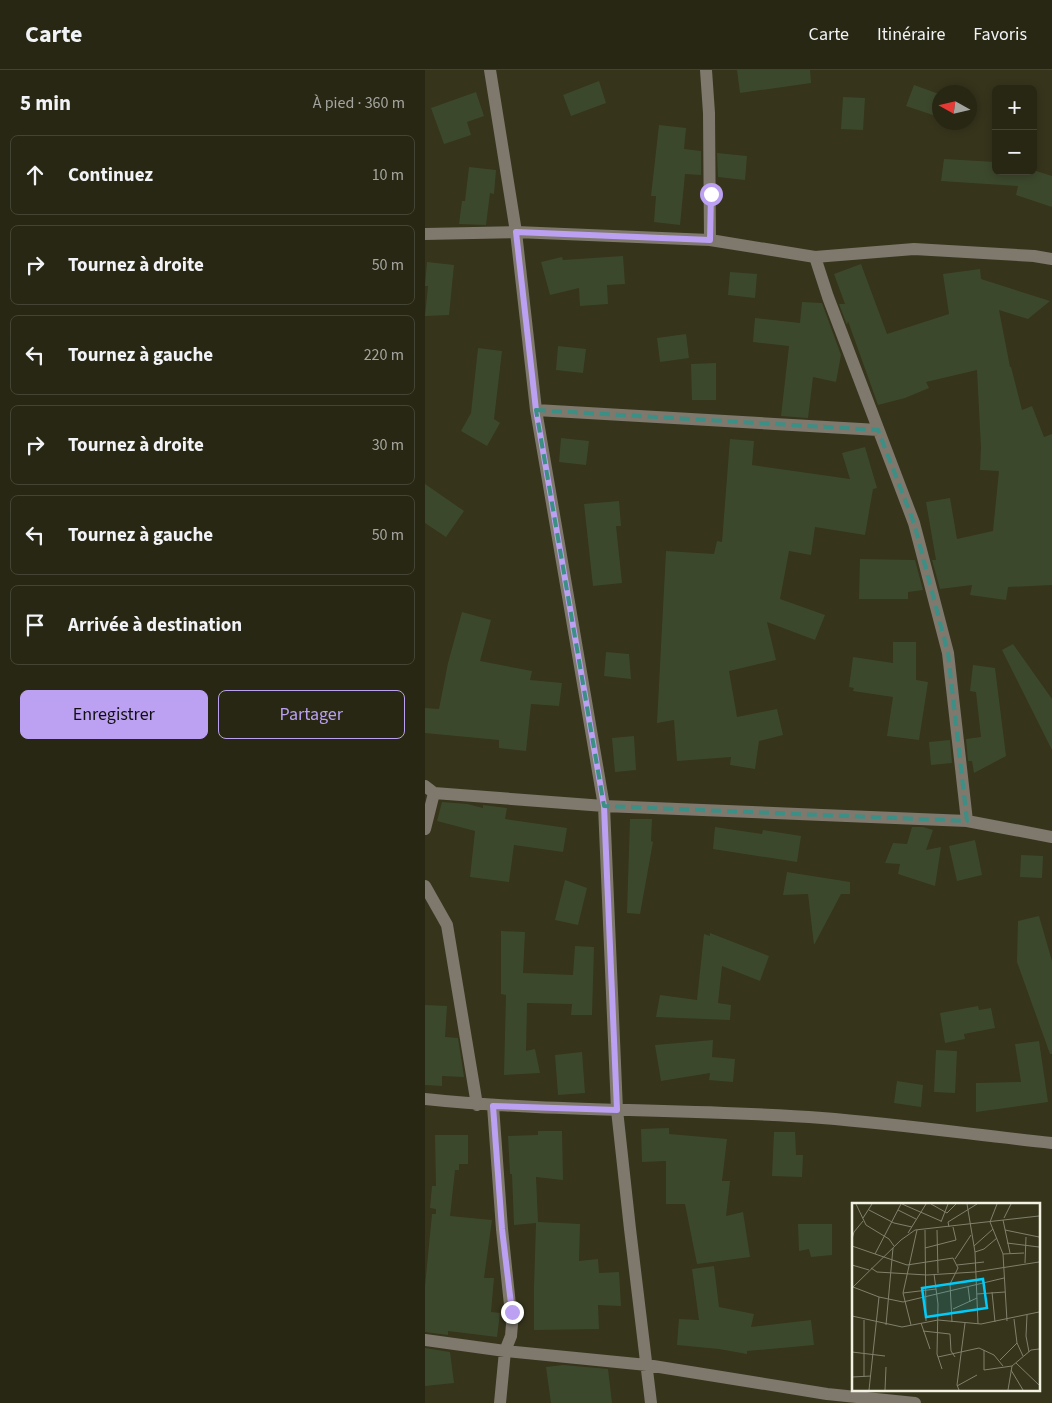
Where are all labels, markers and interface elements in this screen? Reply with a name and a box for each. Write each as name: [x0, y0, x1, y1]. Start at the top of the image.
text: Carte: [25, 17, 82, 52]
text: Carte: [809, 22, 849, 47]
text: Itinéraire: [877, 22, 945, 47]
text: Favoris: [973, 22, 1027, 47]
north arrow: [932, 85, 977, 130]
map controls: [992, 85, 1037, 175]
button: +: [992, 85, 1037, 130]
text: 5 min: [20, 88, 71, 118]
text: À pied · 360 m: [313, 92, 405, 114]
button: −: [992, 130, 1037, 175]
icon: ahead: [21, 161, 49, 189]
text: Continuez: [68, 162, 153, 189]
text: 10 m: [372, 164, 404, 186]
route start: [700, 183, 723, 206]
icon: right: [21, 251, 49, 279]
text: Tournez à droite: [68, 252, 204, 279]
text: 50 m: [372, 254, 404, 276]
icon: left: [21, 341, 49, 369]
text: Tournez à gauche: [68, 342, 213, 369]
text: 220 m: [364, 344, 404, 366]
icon: right: [21, 431, 49, 459]
text: Tournez à droite: [68, 432, 204, 459]
text: 30 m: [372, 434, 404, 456]
icon: left: [21, 521, 49, 549]
text: Tournez à gauche: [68, 522, 213, 549]
text: 50 m: [372, 524, 404, 546]
icon: arrive: [21, 611, 49, 639]
text: Arrivée à destination: [68, 612, 242, 639]
button: Enregistrer: [20, 690, 208, 739]
button: Partager: [218, 690, 405, 739]
inset map: [852, 1203, 1039, 1390]
route end: [501, 1301, 524, 1324]

